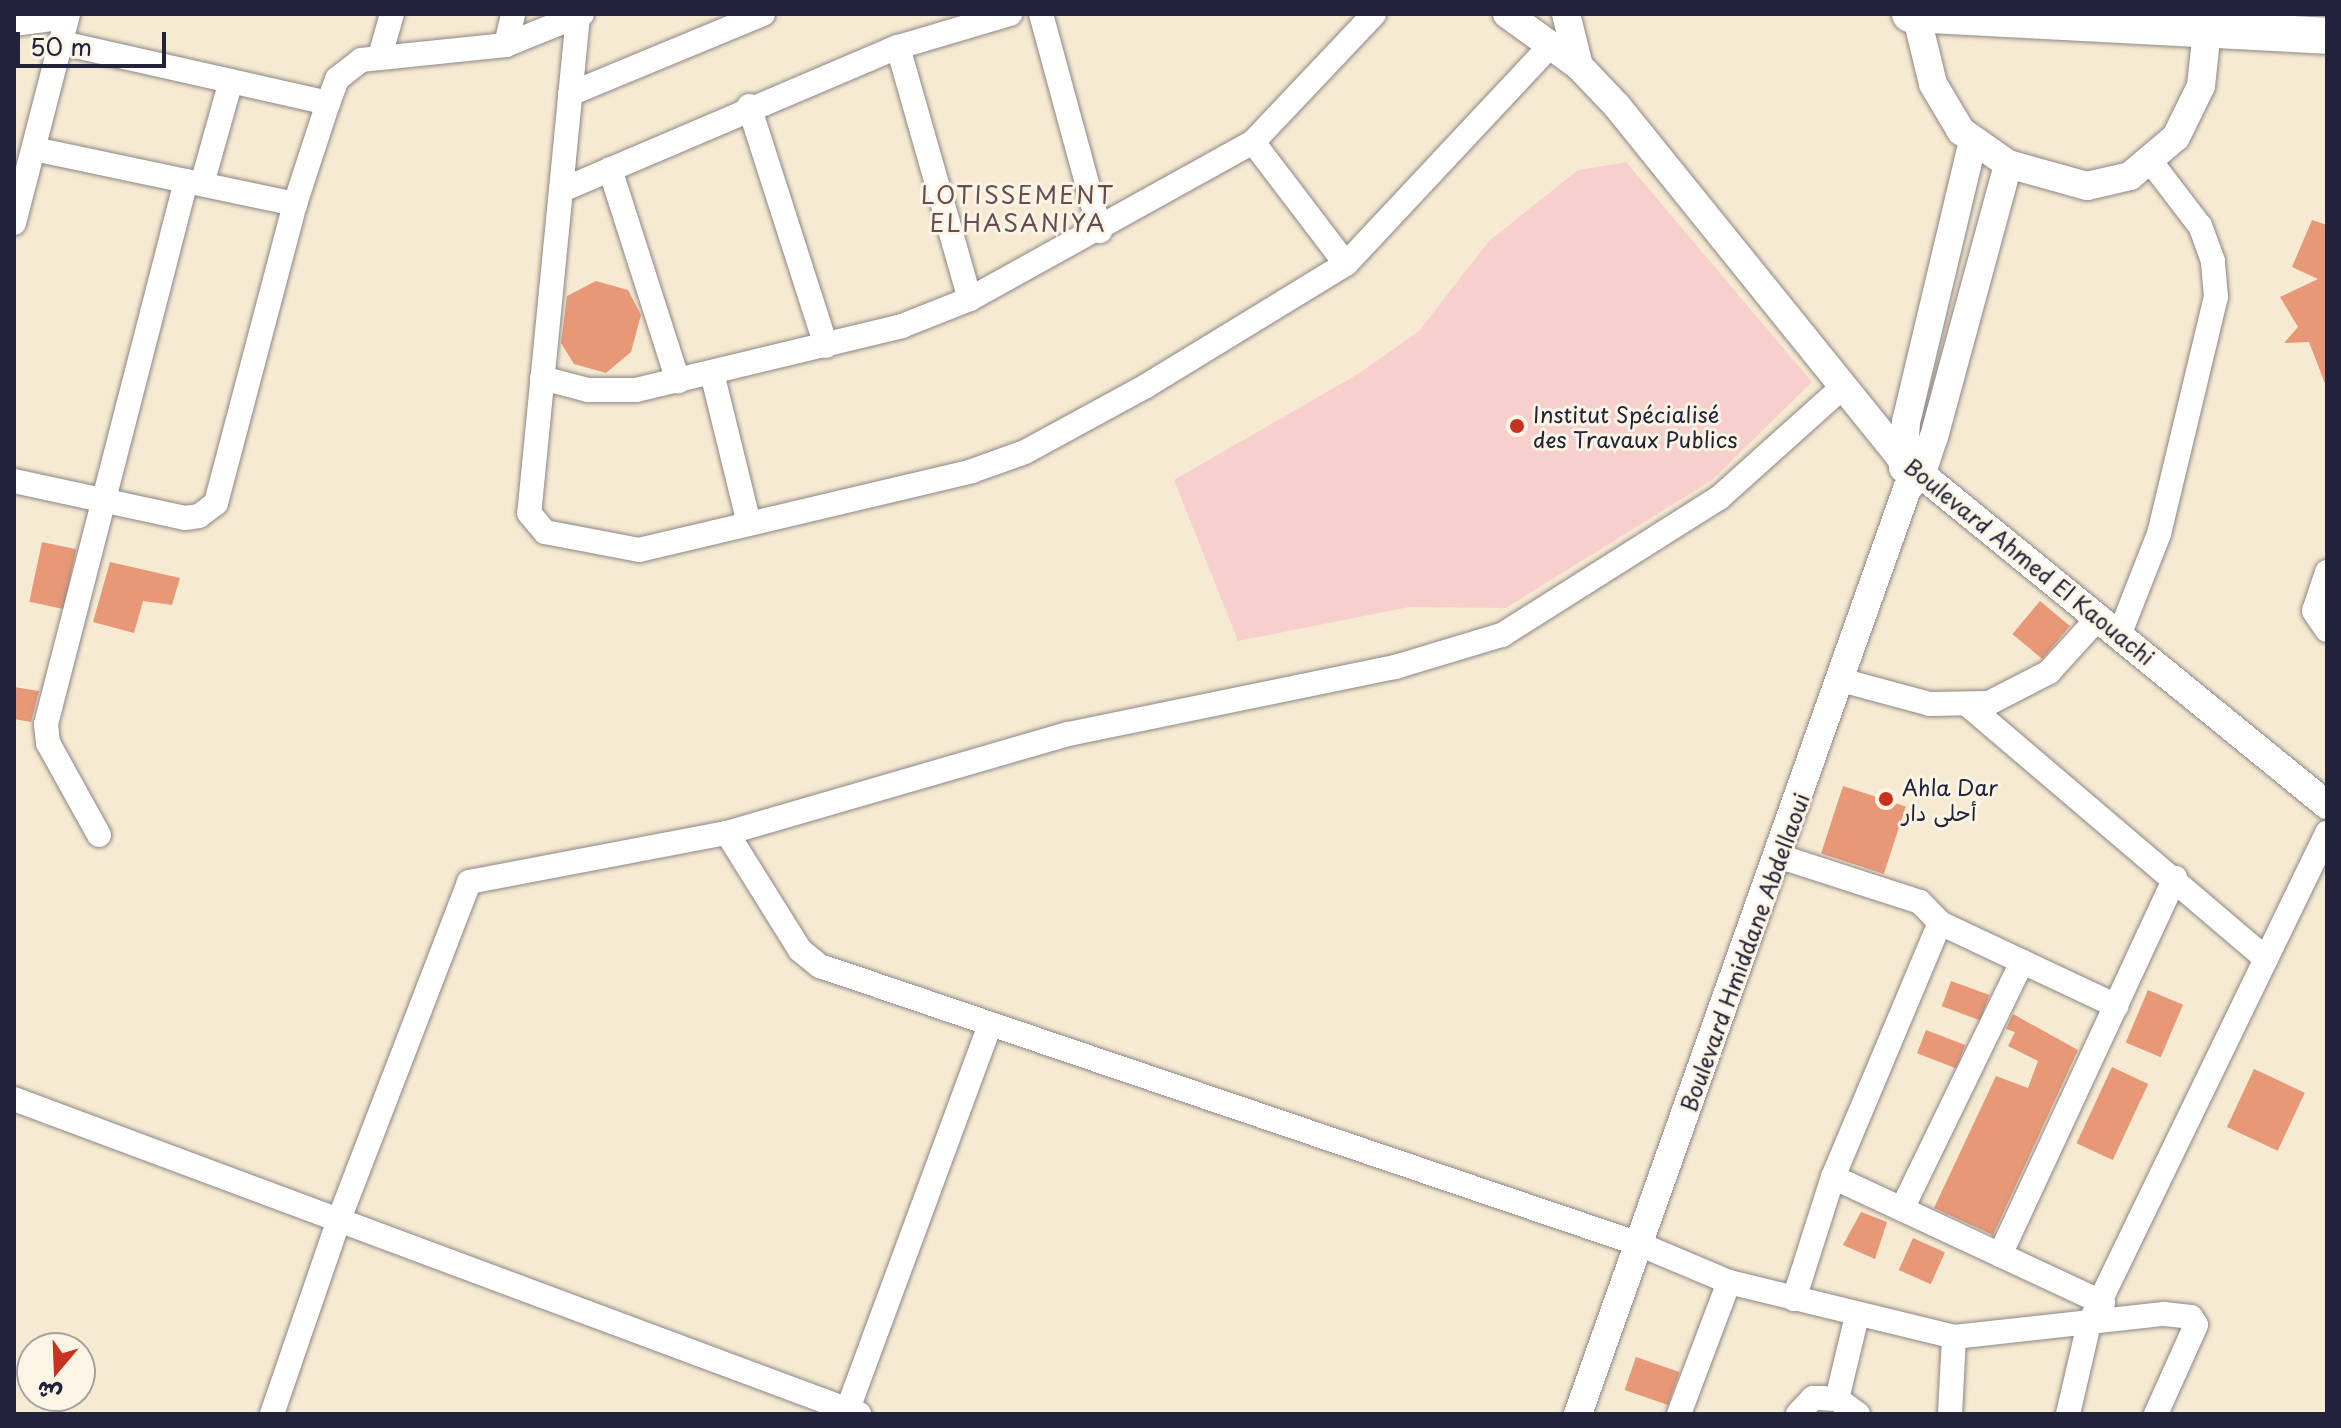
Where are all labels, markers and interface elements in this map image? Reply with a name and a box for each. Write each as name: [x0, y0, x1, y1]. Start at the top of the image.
scale bar: [20, 16, 170, 66]
text: 50 m: [30, 28, 92, 64]
district label: LOTISSEMENT ELHASANIYA: [922, 181, 1114, 237]
place label: Institut Spécialisé des Travaux Publics: [1533, 400, 1740, 452]
marker: Institut Spécialisé des Travaux Publics: [1508, 417, 1526, 435]
street label: Boulevard Ahmed El Kaouachi: [1898, 451, 2162, 671]
place label: Ahla Dar أحلى دار: [1902, 773, 1999, 824]
street label: Boulevard Hmiddane Abdellaoui: [1674, 790, 1814, 1114]
marker: Ahla Dar أحلى دار: [1877, 790, 1895, 808]
north arrow: [16, 1332, 96, 1412]
text: ش: [32, 1374, 65, 1413]

